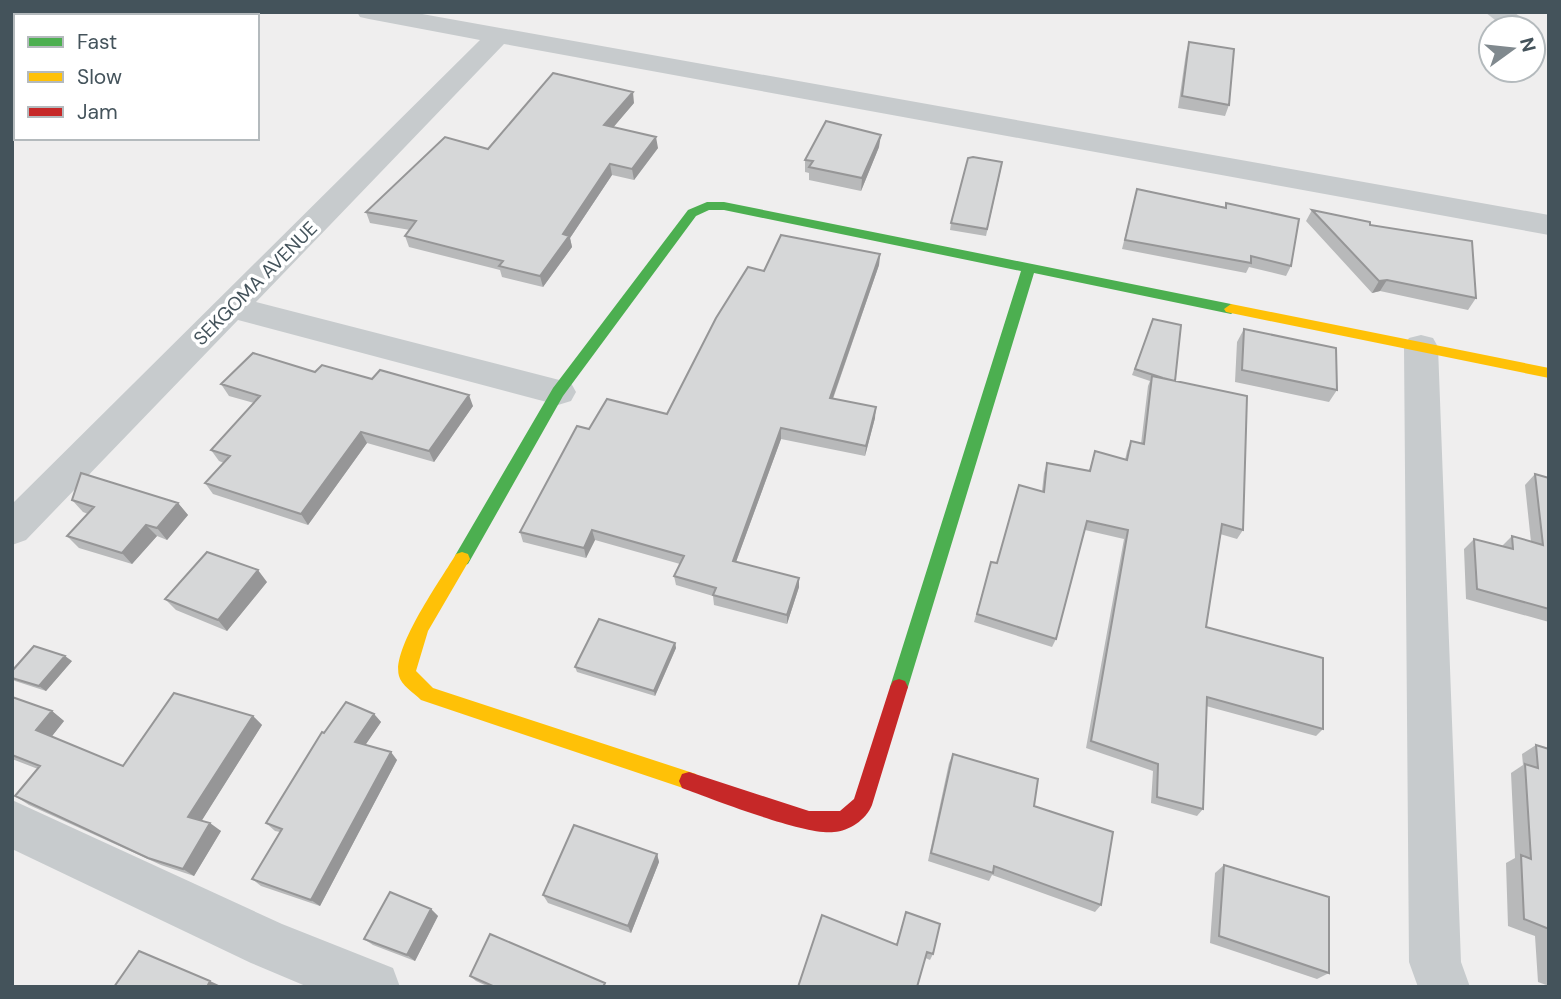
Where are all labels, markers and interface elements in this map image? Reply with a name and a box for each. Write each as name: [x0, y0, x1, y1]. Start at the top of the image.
legend: [14, 14, 259, 140]
north arrow: [1477, 14, 1547, 84]
text: Fast: [77, 28, 117, 56]
text: N: [1514, 35, 1542, 55]
text: Slow: [77, 63, 122, 91]
text: Jam: [77, 98, 118, 126]
street label: SEKGOMA AVENUE: [188, 216, 323, 351]

